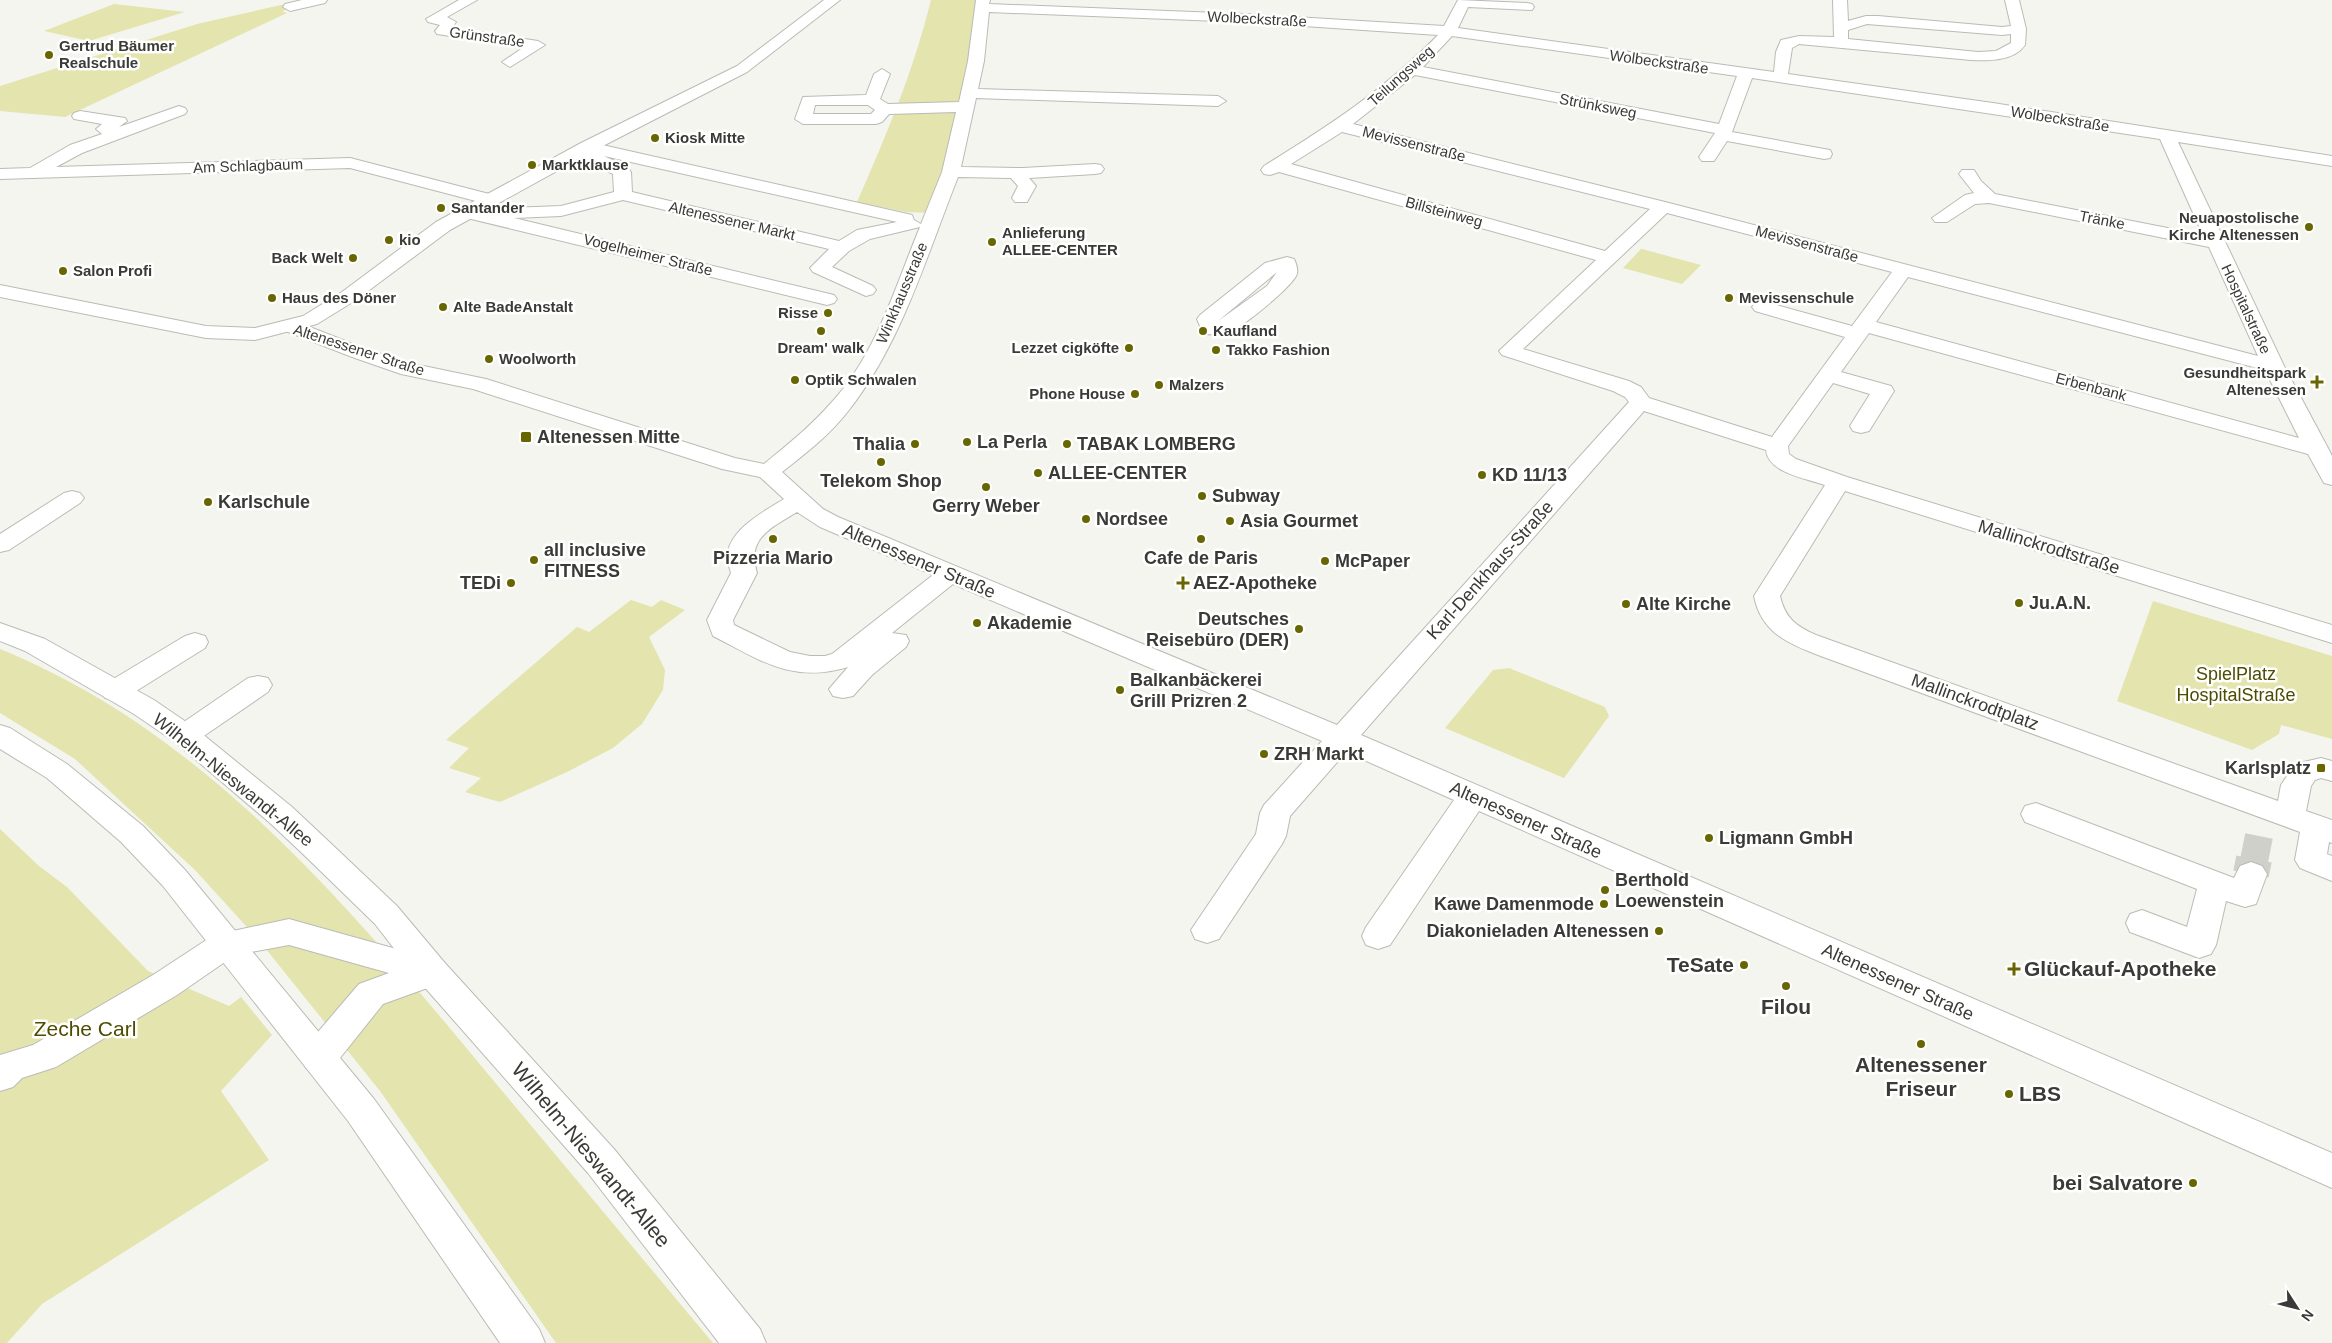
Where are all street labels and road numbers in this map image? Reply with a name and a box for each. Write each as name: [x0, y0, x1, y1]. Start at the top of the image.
street label: Wolbeckstraße: [1207, 7, 1307, 30]
street label: Grünstraße: [448, 23, 526, 50]
street label: Teilungsweg: [1364, 42, 1437, 110]
street label: Wolbeckstraße: [1608, 46, 1710, 77]
street label: Strünksweg: [1558, 90, 1638, 121]
street label: Wolbeckstraße: [2009, 102, 2111, 135]
street label: Mevissenstraße: [1361, 122, 1468, 165]
street label: Am Schlagbaum: [193, 155, 303, 176]
street label: Billsteinweg: [1404, 193, 1485, 230]
street label: Altenessener Markt: [667, 198, 798, 244]
street label: Tränke: [2078, 207, 2126, 232]
street label: Mevissenstraße: [1754, 222, 1860, 265]
street label: Vogelheimer Straße: [582, 230, 714, 279]
street label: Winkhausstraße: [873, 240, 931, 346]
street label: Hospitalstraße: [2218, 261, 2275, 356]
street label: Altenessener Straße: [291, 320, 427, 379]
street label: Erbenbank: [2054, 369, 2129, 404]
street label: Karl-Denkhaus-Straße: [1423, 497, 1557, 643]
street label: Mallinckrodtstraße: [1976, 516, 2122, 578]
street label: Altenessener Straße: [840, 520, 998, 602]
street label: Mallinckrodtplatz: [1909, 670, 2041, 734]
street label: Wilhelm-Nieswandt-Allee: [149, 709, 317, 851]
street label: Altenessener Straße: [1447, 777, 1605, 863]
street label: Altenessener Straße: [1819, 939, 1977, 1025]
street label: Wilhelm-Nieswandt-Allee: [508, 1058, 675, 1251]

